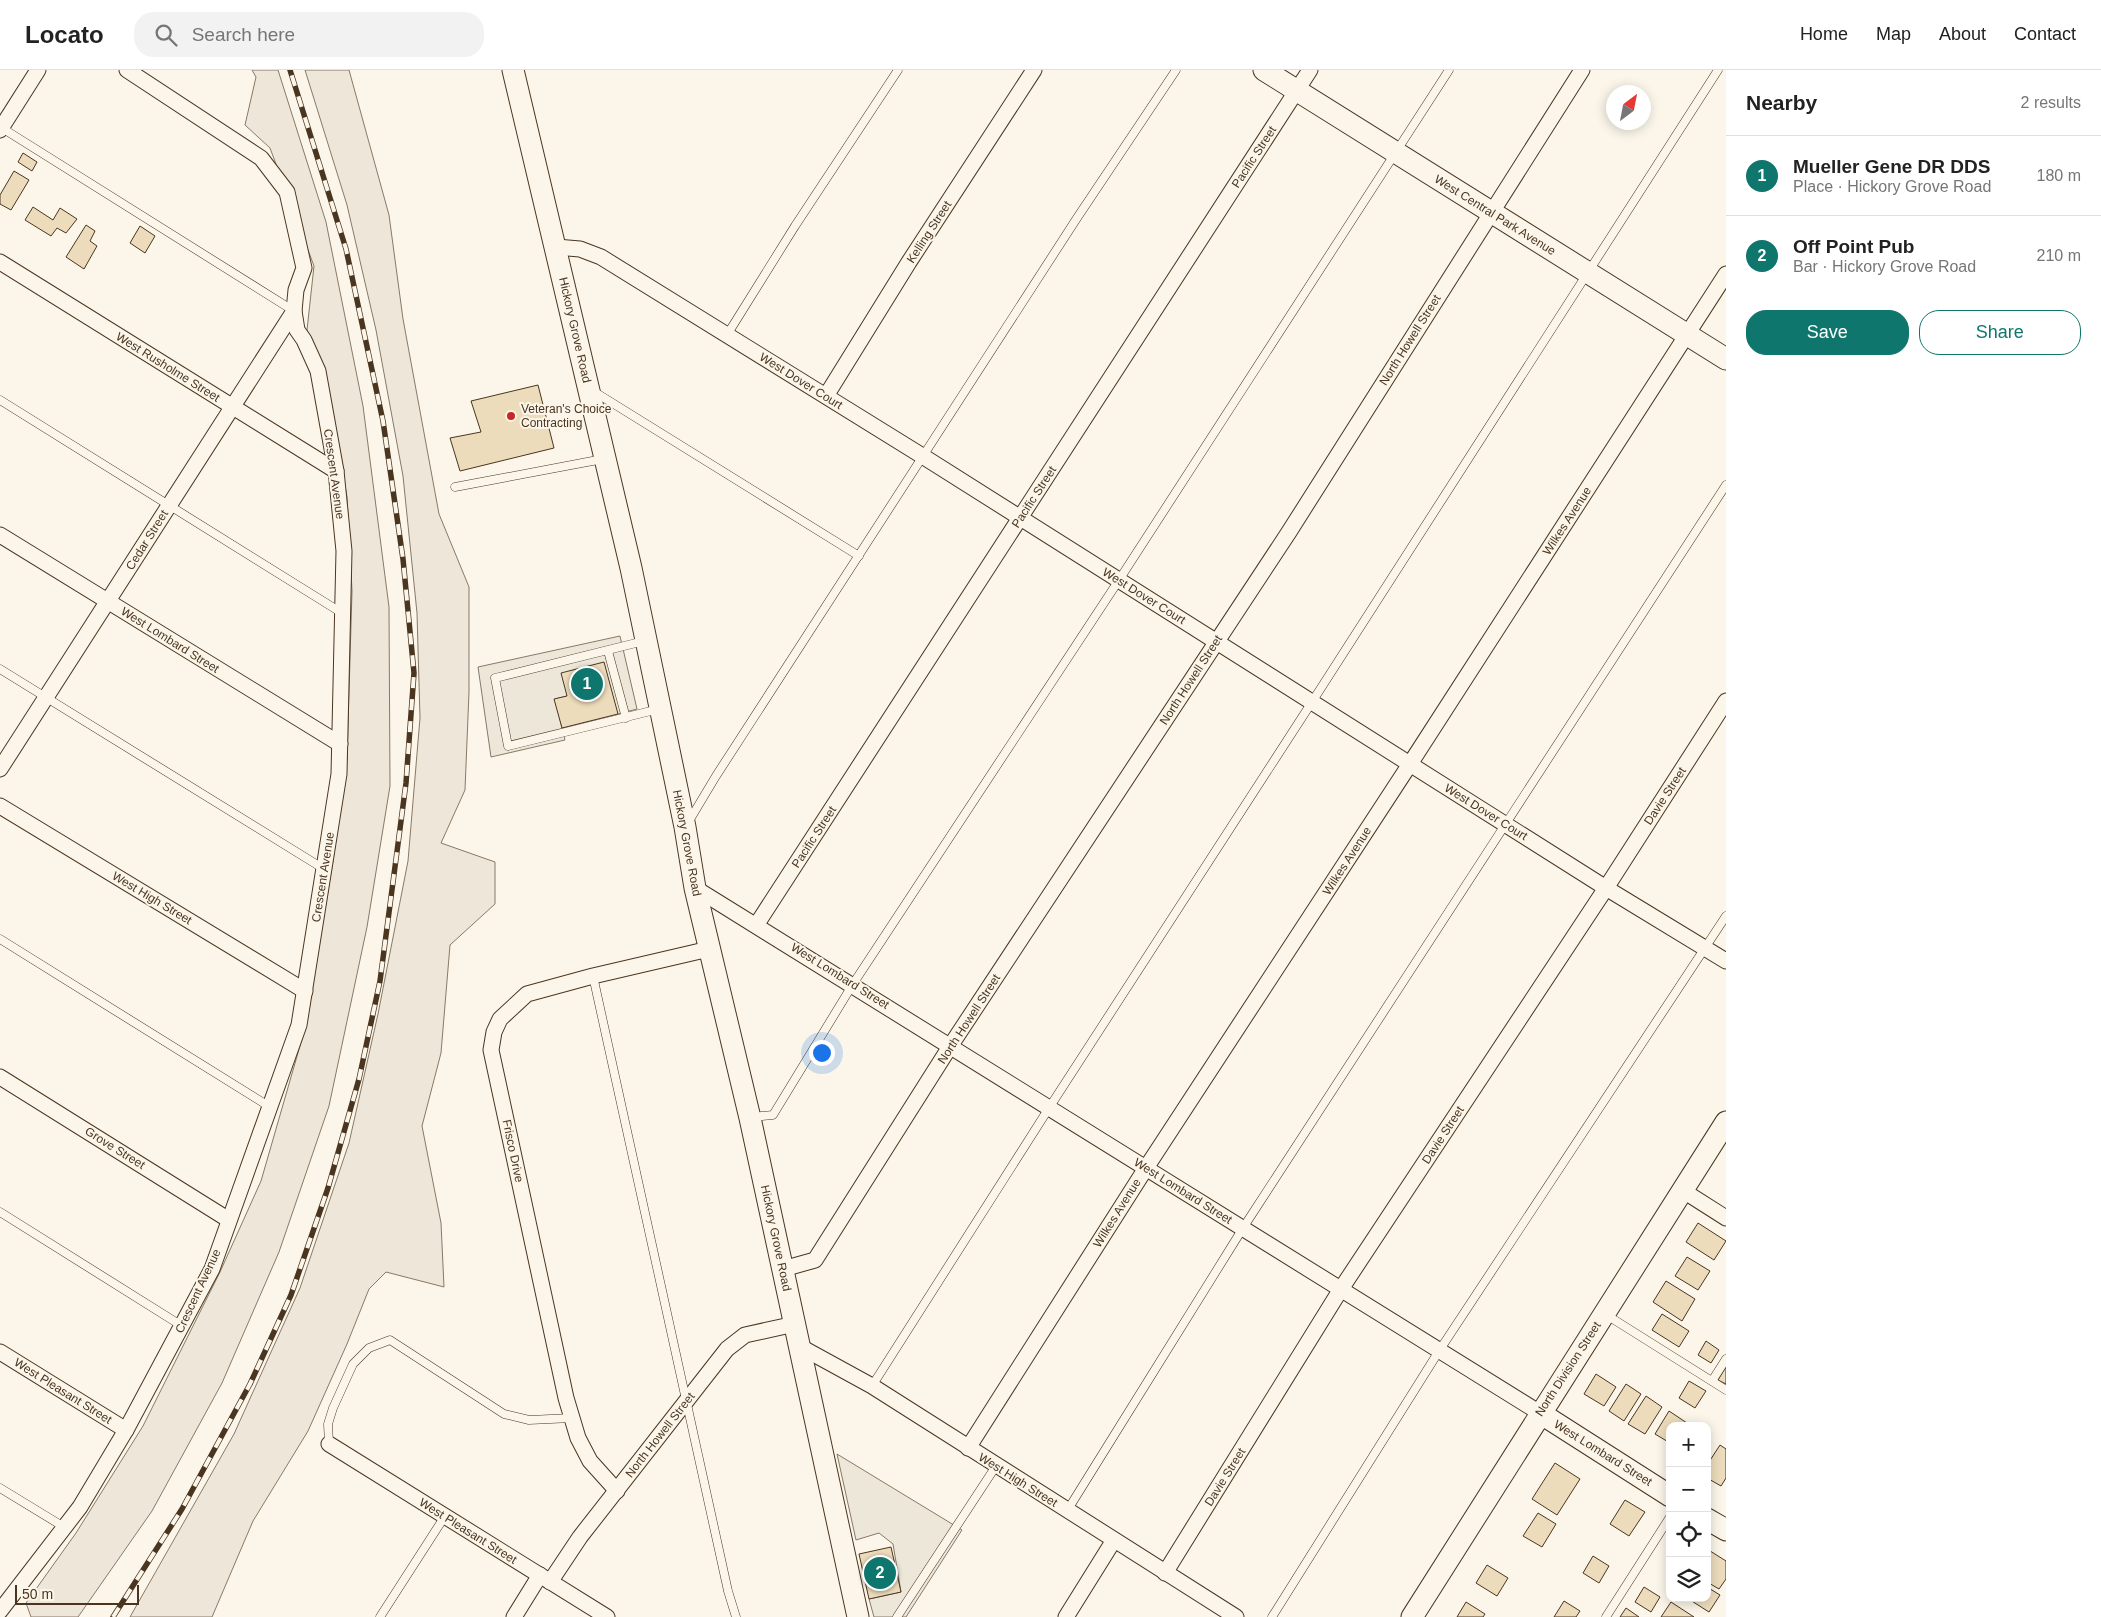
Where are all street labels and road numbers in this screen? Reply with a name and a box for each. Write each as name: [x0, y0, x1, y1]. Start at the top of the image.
street label: Pacific Street: [1229, 123, 1279, 190]
street label: West Central Park Avenue: [1432, 172, 1558, 258]
street label: Kelling Street: [904, 198, 955, 266]
street label: Hickory Grove Road: [556, 276, 594, 384]
street label: North Howell Street: [1376, 292, 1444, 388]
street label: West Rusholme Street: [113, 329, 223, 405]
street label: West Dover Court: [757, 350, 846, 412]
street label: Crescent Avenue: [321, 428, 347, 520]
street label: Pacific Street: [1009, 463, 1059, 530]
street label: Wilkes Avenue: [1540, 484, 1594, 558]
street label: Cedar Street: [123, 507, 171, 573]
street label: West Dover Court: [1100, 565, 1189, 627]
street label: West Lombard Street: [118, 604, 222, 676]
street label: North Howell Street: [1157, 632, 1226, 727]
street label: Davie Street: [1641, 764, 1689, 828]
street label: West Dover Court: [1442, 781, 1531, 843]
street label: Hickory Grove Road: [670, 789, 704, 897]
street label: Pacific Street: [789, 803, 839, 870]
street label: Wilkes Avenue: [1320, 824, 1374, 898]
street label: Crescent Avenue: [309, 831, 337, 923]
street label: West High Street: [110, 869, 195, 928]
street label: West Lombard Street: [788, 940, 892, 1012]
street label: North Howell Street: [935, 971, 1004, 1066]
street label: Davie Street: [1419, 1103, 1467, 1167]
street label: Frisco Drive: [499, 1118, 527, 1184]
street label: Grove Street: [82, 1124, 148, 1172]
street label: West Lombard Street: [1131, 1155, 1235, 1227]
street label: Wilkes Avenue: [1090, 1176, 1144, 1250]
street label: Hickory Grove Road: [758, 1184, 794, 1292]
street label: Crescent Avenue: [172, 1246, 224, 1335]
street label: North Division Street: [1532, 1318, 1604, 1419]
street label: West Pleasant Street: [12, 1355, 115, 1427]
street label: North Howell Street: [622, 1389, 698, 1480]
street label: West Lombard Street: [1551, 1417, 1655, 1489]
street label: Davie Street: [1202, 1445, 1249, 1509]
street label: West High Street: [976, 1450, 1061, 1510]
street label: West Pleasant Street: [417, 1495, 520, 1567]

